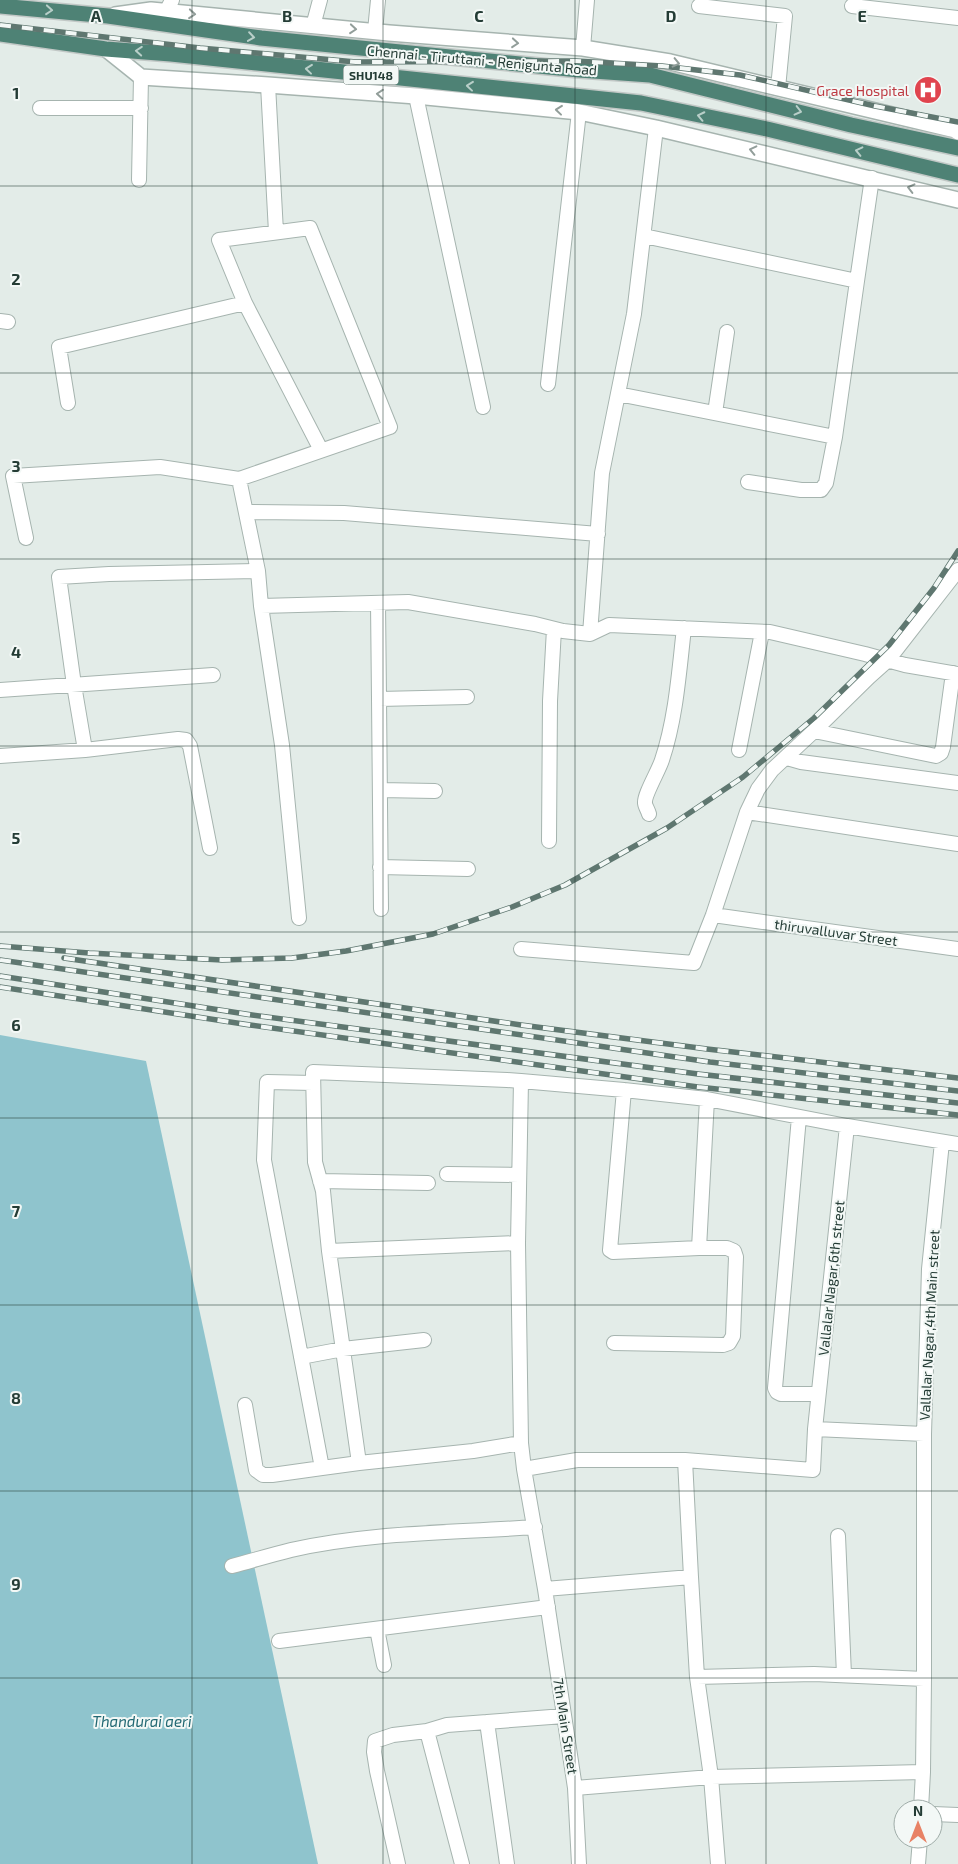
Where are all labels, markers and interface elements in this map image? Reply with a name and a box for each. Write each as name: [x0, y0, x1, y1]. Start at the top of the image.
one-way arrow: [45, 4, 53, 15]
text: A: [91, 6, 102, 25]
text: B: [282, 6, 292, 25]
text: C: [474, 6, 484, 25]
text: D: [666, 6, 677, 25]
text: E: [857, 6, 867, 25]
one-way arrow: [188, 8, 196, 19]
one-way arrow: [350, 24, 358, 35]
one-way arrow: [247, 31, 255, 42]
one-way arrow: [512, 38, 520, 49]
street label: Chennai - Tiruttani - Renigunta Road: [366, 41, 598, 79]
one-way arrow: [135, 46, 143, 57]
one-way arrow: [672, 57, 681, 68]
one-way arrow: [304, 64, 312, 75]
road number: SHU148: [344, 66, 398, 84]
hospital icon: Grace Hospital: [913, 75, 943, 105]
one-way arrow: [466, 81, 474, 92]
place label: Grace Hospital: [816, 82, 910, 99]
text: 1: [13, 83, 19, 102]
one-way arrow: [376, 88, 384, 99]
one-way arrow: [555, 105, 563, 116]
one-way arrow: [794, 105, 803, 116]
one-way arrow: [696, 111, 705, 122]
one-way arrow: [748, 145, 757, 156]
one-way arrow: [855, 146, 864, 157]
one-way arrow: [906, 183, 915, 194]
text: 2: [11, 269, 21, 288]
text: 3: [11, 456, 21, 475]
text: 4: [11, 642, 21, 661]
text: 5: [12, 828, 21, 847]
street label: thiruvalluvar Street: [773, 915, 899, 949]
text: 6: [11, 1015, 21, 1034]
street label: Vallalar Nagar,6th street: [814, 1200, 848, 1356]
text: 7: [12, 1201, 21, 1220]
street label: Vallalar Nagar,4th Main street: [916, 1229, 942, 1421]
text: 8: [11, 1388, 21, 1407]
text: 9: [11, 1574, 21, 1593]
street label: 7th Main Street: [550, 1677, 582, 1775]
water label: Thandurai aeri: [92, 1712, 192, 1730]
north arrow: [893, 1799, 943, 1849]
text: N: [913, 1802, 923, 1819]

